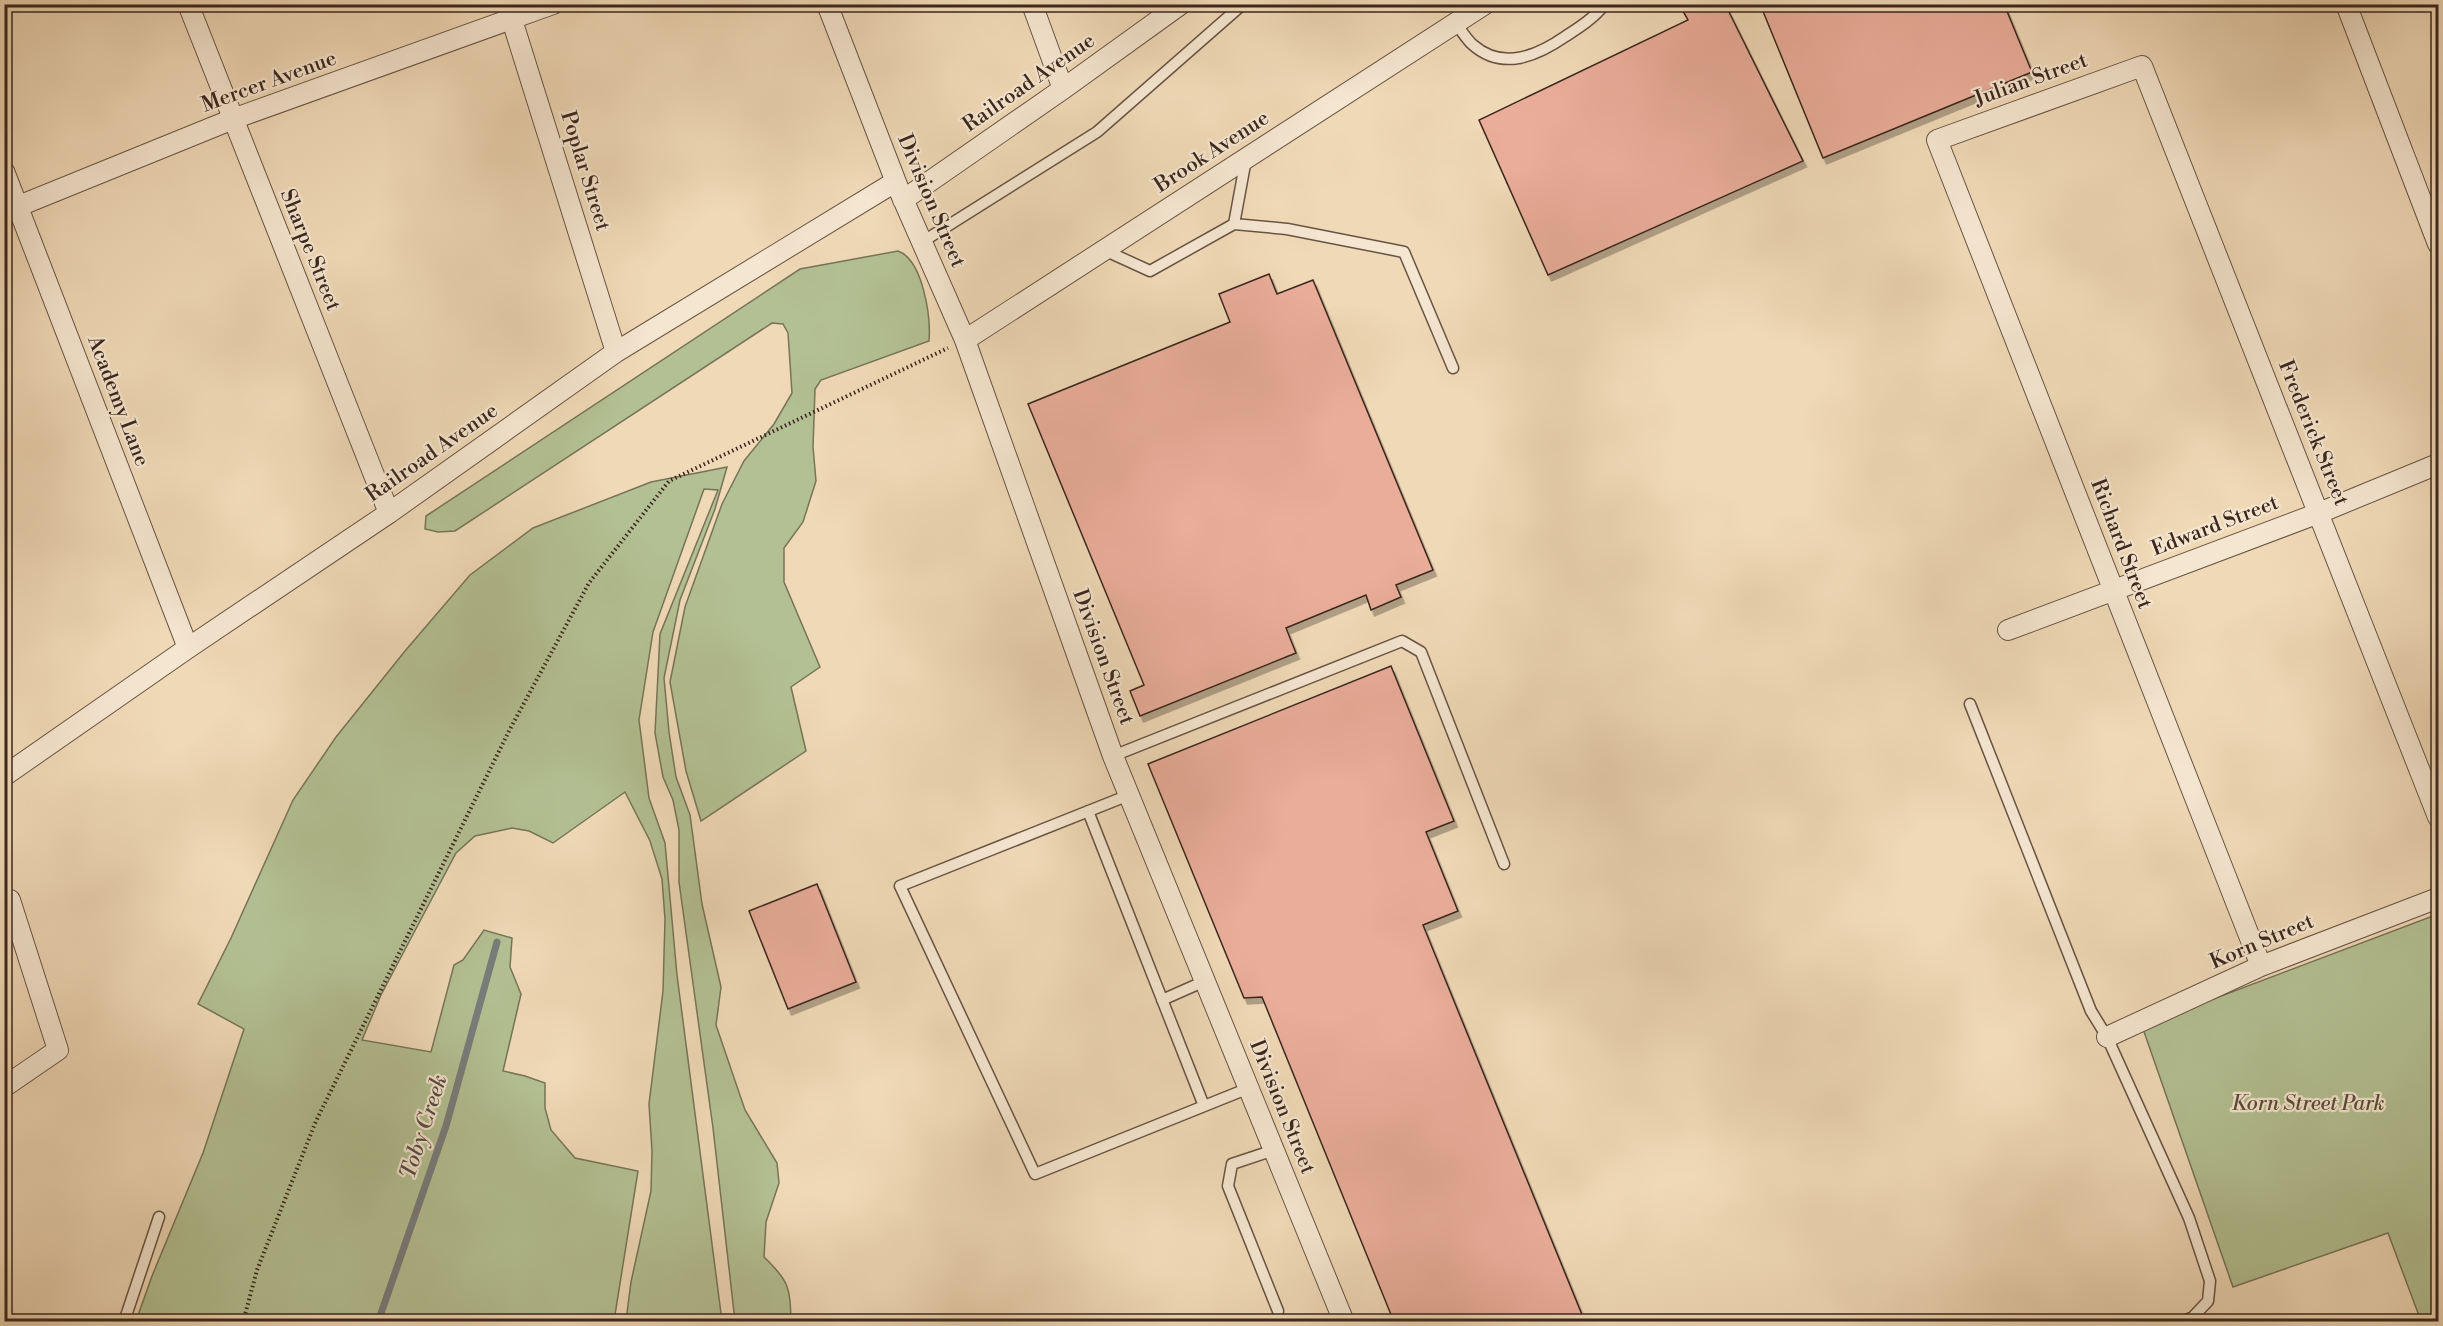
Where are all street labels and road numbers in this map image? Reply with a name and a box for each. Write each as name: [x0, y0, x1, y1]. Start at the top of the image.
street label: Railroad Avenue: [958, 28, 1100, 138]
street label: Mercer Avenue: [198, 46, 340, 118]
street label: Julian Street: [1970, 47, 2092, 113]
street label: Brook Avenue: [1149, 105, 1274, 199]
street label: Poplar Street: [554, 108, 616, 235]
street label: Division Street: [891, 130, 971, 272]
street label: Sharpe Street: [274, 185, 346, 315]
street label: Academy Lane: [81, 331, 155, 470]
street label: Frederick Street: [2272, 356, 2354, 510]
street label: Railroad Avenue: [361, 398, 503, 508]
street label: Richard Street: [2084, 475, 2158, 613]
street label: Edward Street: [2148, 490, 2283, 562]
street label: Division Street: [1066, 586, 1140, 729]
street label: Korn Street: [2206, 908, 2318, 976]
street label: Division Street: [1243, 1036, 1321, 1178]

